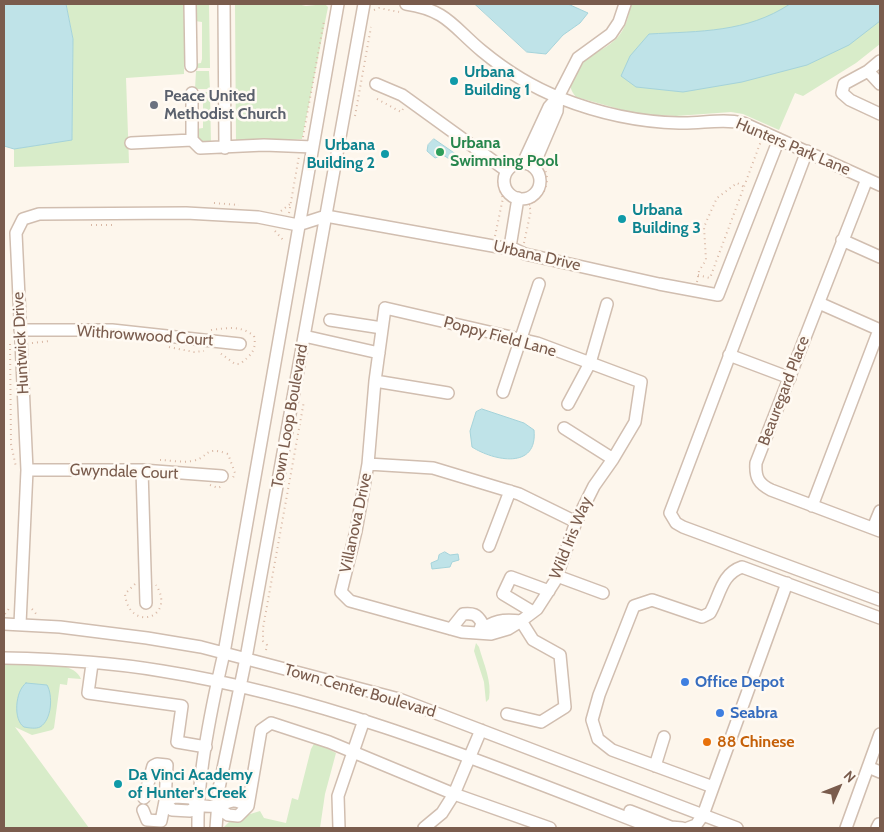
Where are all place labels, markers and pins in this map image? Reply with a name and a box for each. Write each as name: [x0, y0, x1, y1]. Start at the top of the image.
place label: Urbana Building 1: [464, 62, 530, 100]
marker: Urbana Building 1: [448, 75, 460, 87]
place label: Peace United Methodist Church: [164, 86, 286, 124]
marker: Peace United Methodist Church: [148, 99, 160, 111]
place label: Urbana Swimming Pool: [450, 133, 558, 171]
place label: Urbana Building 2: [306, 135, 375, 173]
marker: Urbana Swimming Pool: [434, 146, 446, 158]
marker: Urbana Building 2: [379, 148, 391, 160]
place label: Urbana Building 3: [632, 200, 701, 238]
marker: Urbana Building 3: [616, 213, 628, 225]
place label: Office Depot: [695, 672, 784, 692]
marker: Office Depot: [679, 676, 691, 688]
place label: Seabra: [730, 703, 778, 723]
marker: Seabra: [714, 707, 726, 719]
place label: 88 Chinese: [717, 732, 794, 752]
marker: 88 Chinese: [701, 736, 713, 748]
place label: Da Vinci Academy of Hunter's Creek: [128, 765, 253, 803]
marker: Da Vinci Academy of Hunter's Creek: [112, 778, 124, 790]

